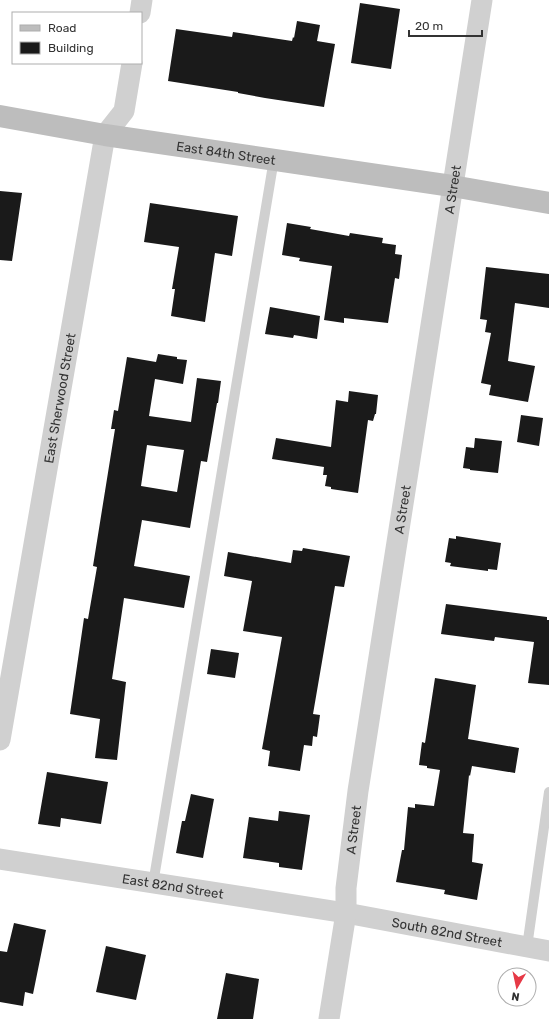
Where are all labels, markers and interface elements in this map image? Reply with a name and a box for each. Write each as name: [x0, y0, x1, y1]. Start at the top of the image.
legend: [12, 12, 142, 64]
scale bar: [409, 12, 482, 38]
text: 20 m: [415, 19, 443, 33]
text: Road: [48, 21, 76, 35]
text: Building: [48, 41, 94, 55]
street label: East 84th Street: [175, 139, 277, 168]
street label: A Street: [442, 164, 464, 215]
street label: East Sherwood Street: [41, 332, 79, 465]
street label: A Street: [391, 484, 414, 535]
street label: A Street: [343, 805, 364, 855]
street label: East 82nd Street: [121, 871, 225, 902]
street label: South 82nd Street: [391, 915, 503, 950]
north arrow: [497, 967, 537, 1007]
text: N: [511, 989, 520, 1003]

